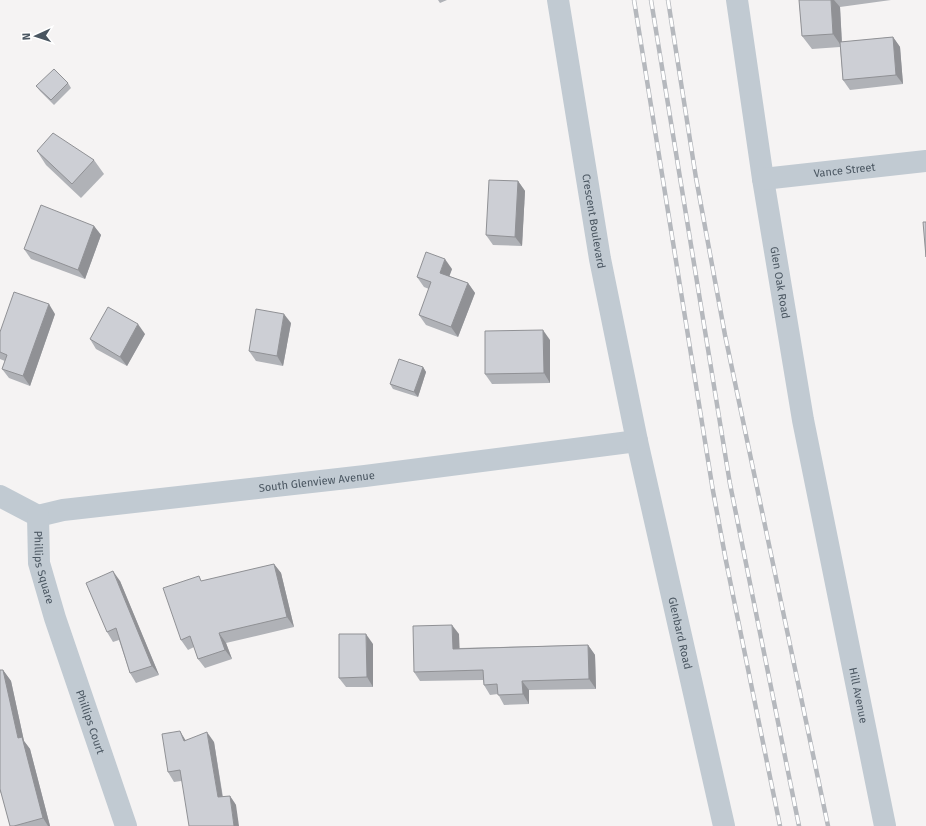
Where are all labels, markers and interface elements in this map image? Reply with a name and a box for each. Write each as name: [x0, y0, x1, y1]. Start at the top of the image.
north arrow: [16, 16, 56, 56]
text: N: [20, 33, 33, 40]
street label: Vance Street: [813, 161, 876, 180]
street label: Crescent Boulevard: [579, 173, 608, 270]
street label: Glen Oak Road: [767, 246, 792, 320]
street label: South Glenview Avenue: [258, 469, 376, 495]
street label: Phillips Square: [31, 530, 57, 606]
street label: Glenbard Road: [665, 596, 694, 671]
street label: Hill Avenue: [846, 666, 870, 724]
street label: Phillips Court: [73, 688, 107, 756]

